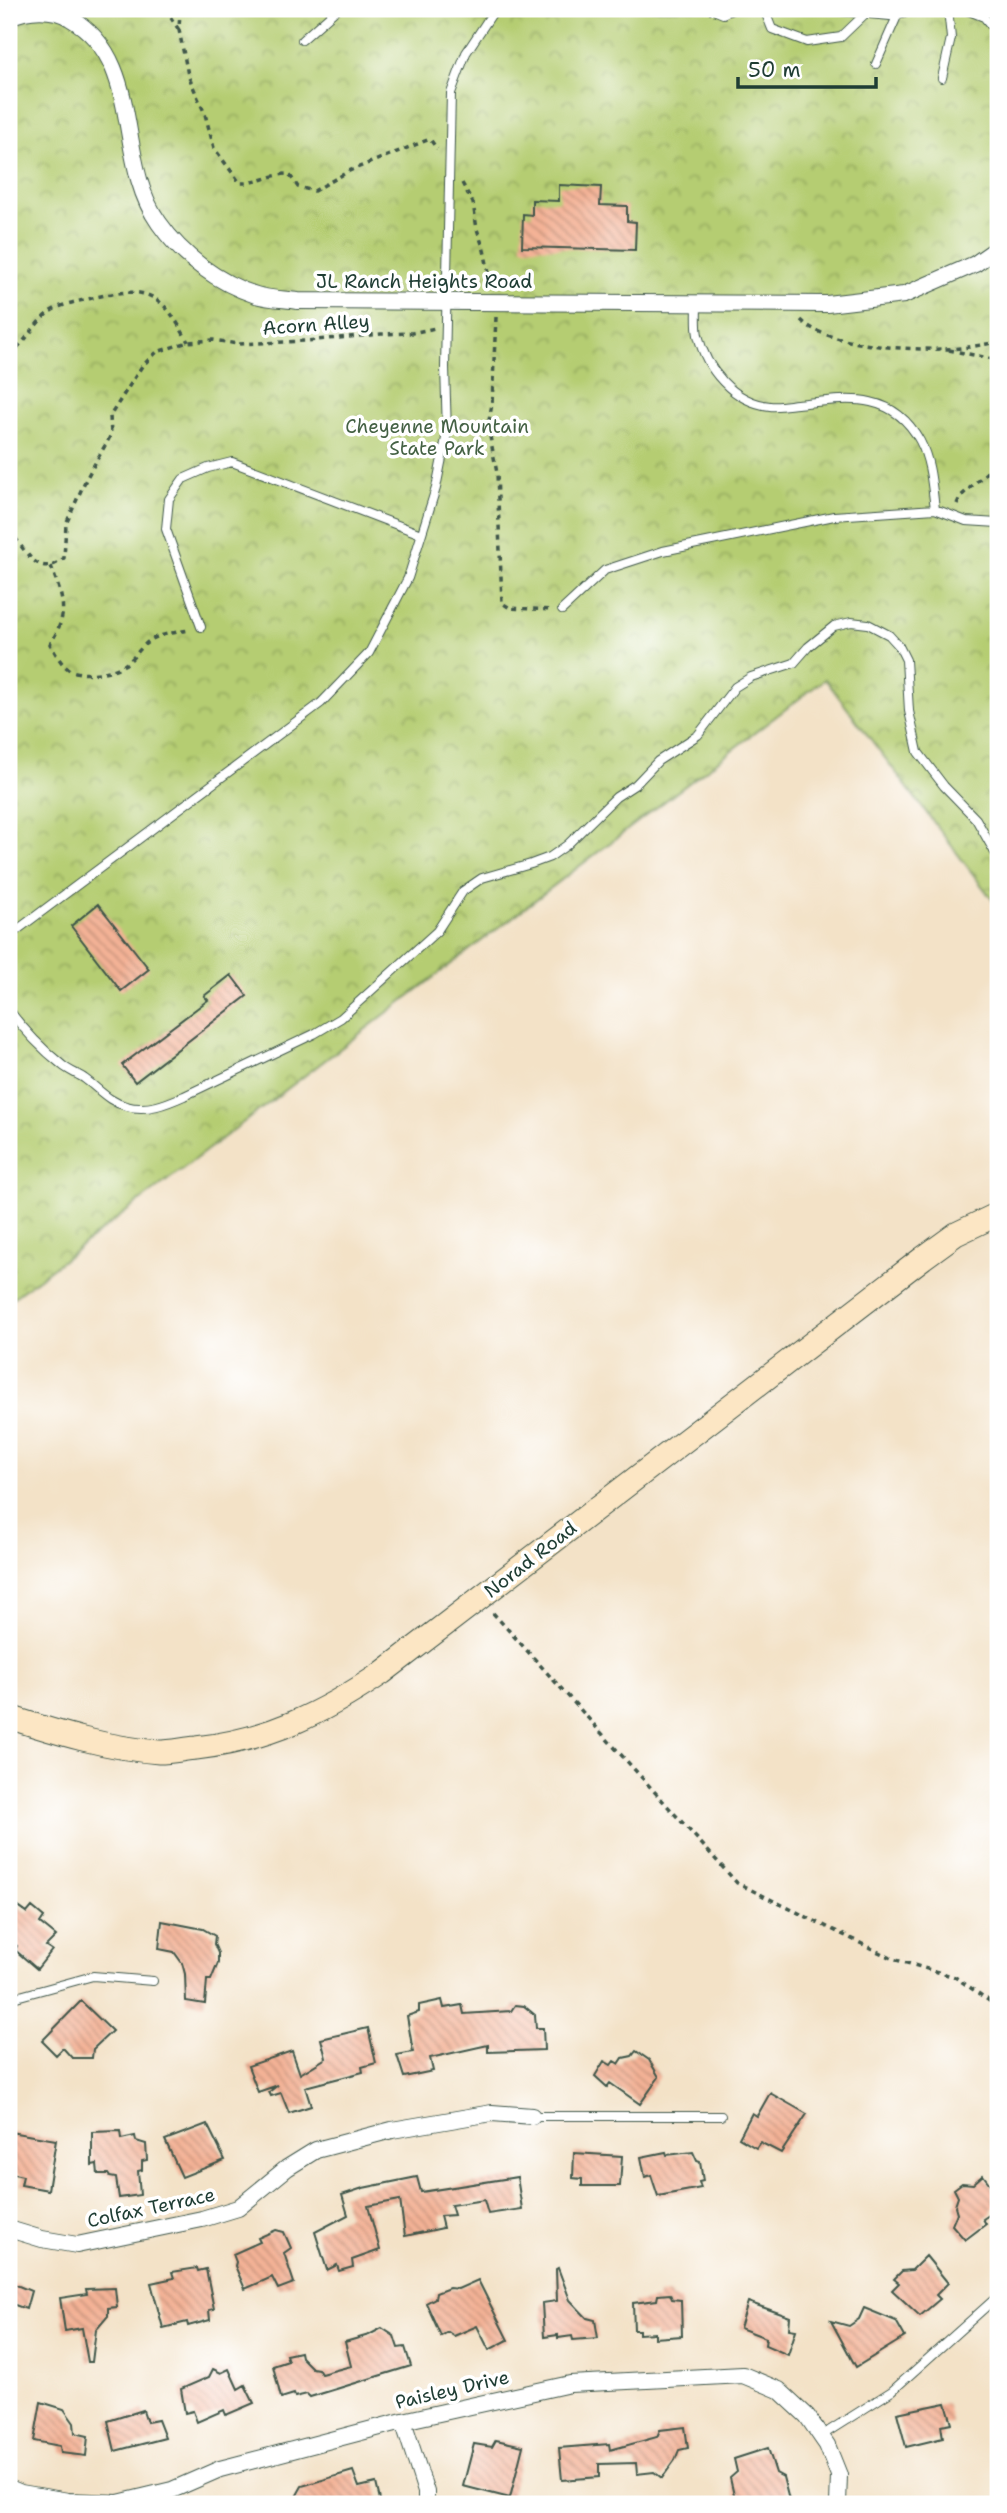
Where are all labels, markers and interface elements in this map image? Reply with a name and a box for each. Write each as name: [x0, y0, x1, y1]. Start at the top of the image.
scale bar: [738, 46, 876, 90]
text: 50 m: [748, 56, 801, 84]
street label: JL Ranch Heights Road: [316, 269, 532, 294]
street label: Acorn Alley: [262, 308, 370, 341]
park label: Cheyenne Mountain State Park: [345, 414, 529, 461]
street label: Norad Road: [479, 1515, 582, 1603]
street label: Colfax Terrace: [85, 2182, 217, 2233]
street label: Paisley Drive: [393, 2364, 511, 2415]

